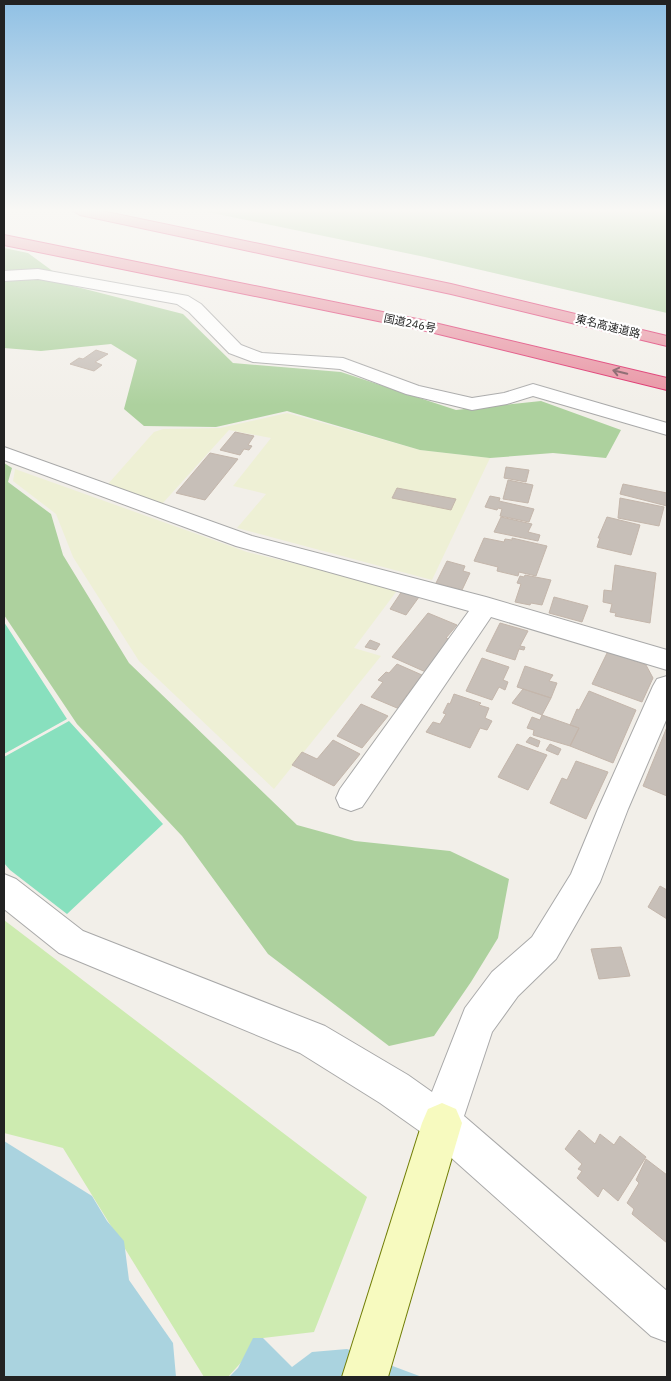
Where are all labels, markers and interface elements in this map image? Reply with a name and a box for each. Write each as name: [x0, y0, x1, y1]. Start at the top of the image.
street label: 国道246号: [383, 311, 437, 335]
street label: 東名高速道路: [574, 311, 642, 341]
one-way arrow: [612, 367, 628, 376]

